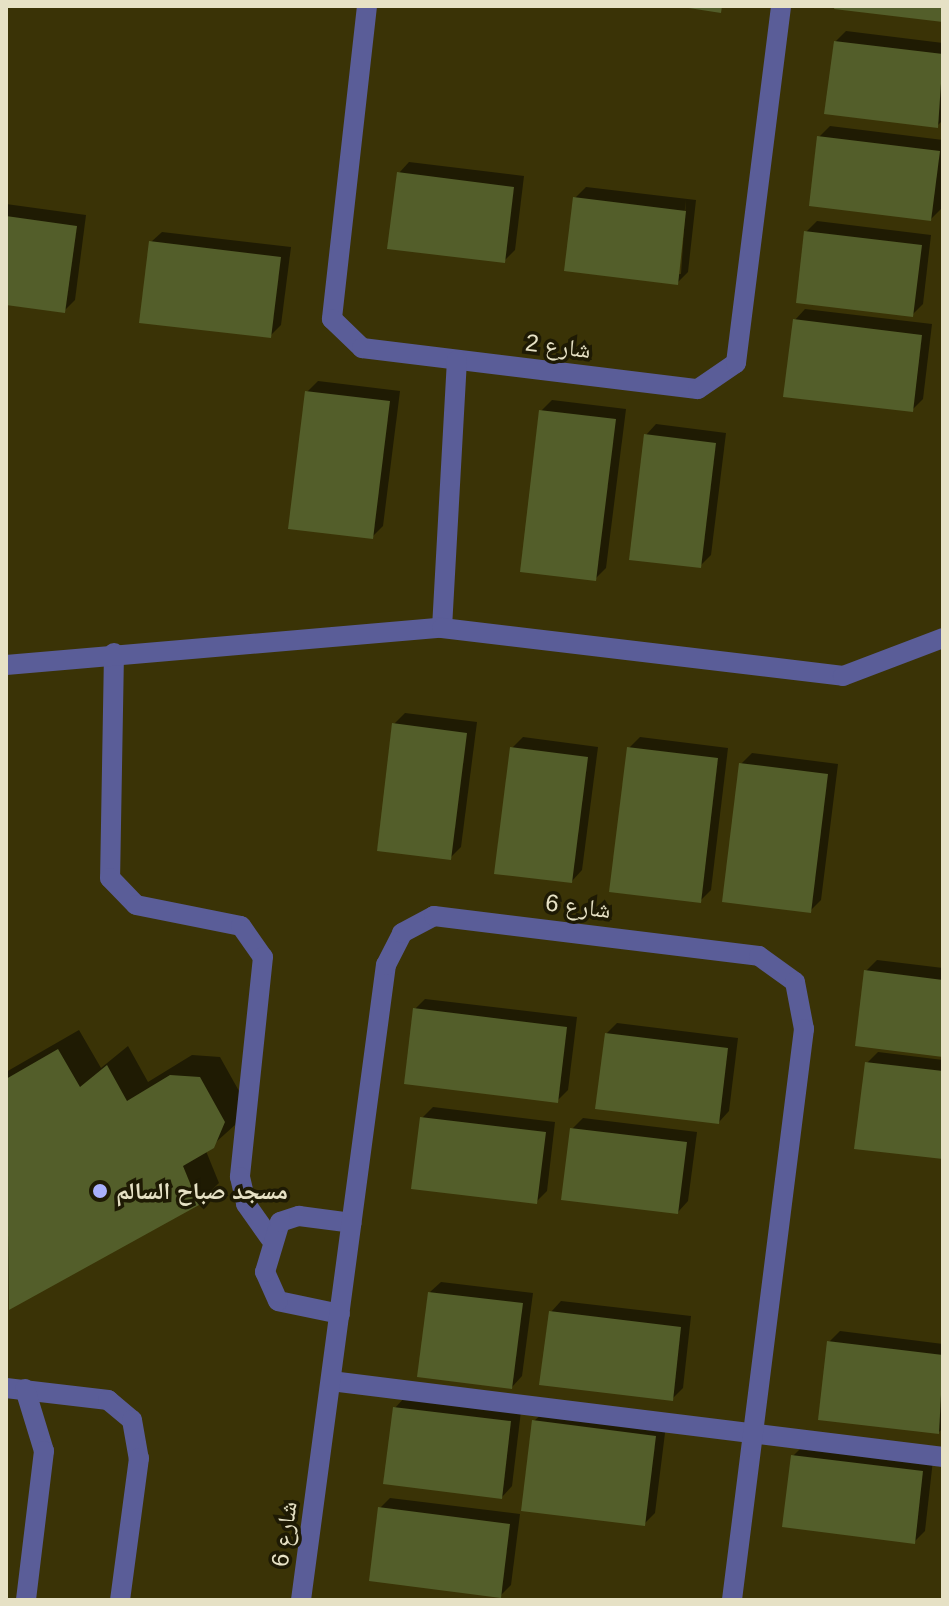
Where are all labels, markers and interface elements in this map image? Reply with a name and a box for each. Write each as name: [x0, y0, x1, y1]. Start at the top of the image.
street label: شارع 2: [524, 328, 592, 364]
street label: شارع 6: [544, 888, 612, 924]
place label: مسجد صباح السالم: [116, 1177, 288, 1205]
marker: مسجد صباح السالم: [91, 1182, 109, 1200]
street label: شارع 6: [265, 1499, 303, 1569]

